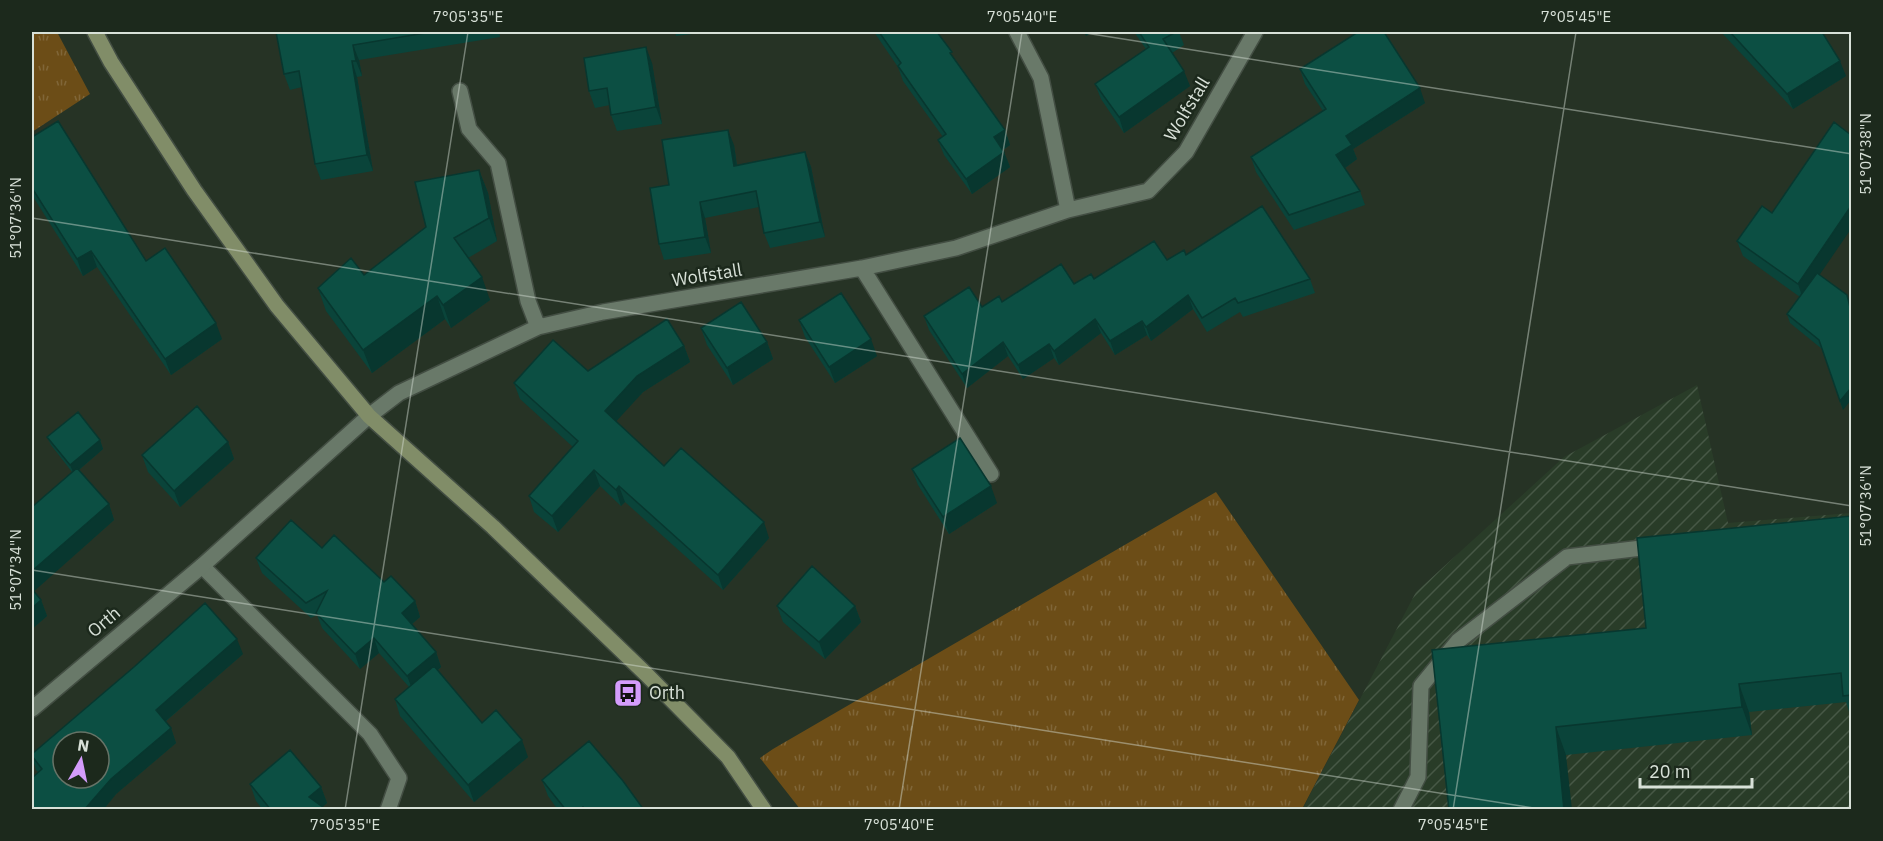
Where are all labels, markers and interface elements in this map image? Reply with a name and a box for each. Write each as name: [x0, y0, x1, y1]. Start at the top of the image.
text: 7°05'35"E: [433, 7, 503, 26]
text: 7°05'40"E: [987, 7, 1057, 26]
text: 7°05'45"E: [1541, 7, 1611, 26]
street label: Wolfstall: [1158, 72, 1215, 145]
text: 51°07'38"N: [1856, 113, 1875, 195]
text: 51°07'36"N: [6, 177, 25, 259]
street label: Wolfstall: [670, 258, 744, 291]
text: 51°07'36"N: [1856, 465, 1875, 547]
text: 51°07'34"N: [6, 529, 25, 611]
street label: Orth: [83, 601, 125, 642]
bus stop icon: Orth: [612, 677, 644, 709]
place label: Orth: [649, 681, 685, 704]
north arrow: [51, 730, 111, 790]
text: N: [76, 734, 91, 756]
scale bar: [1640, 751, 1752, 789]
text: 20 m: [1649, 760, 1691, 783]
text: 7°05'35"E: [310, 815, 380, 834]
text: 7°05'40"E: [864, 815, 934, 834]
text: 7°05'45"E: [1418, 815, 1488, 834]

